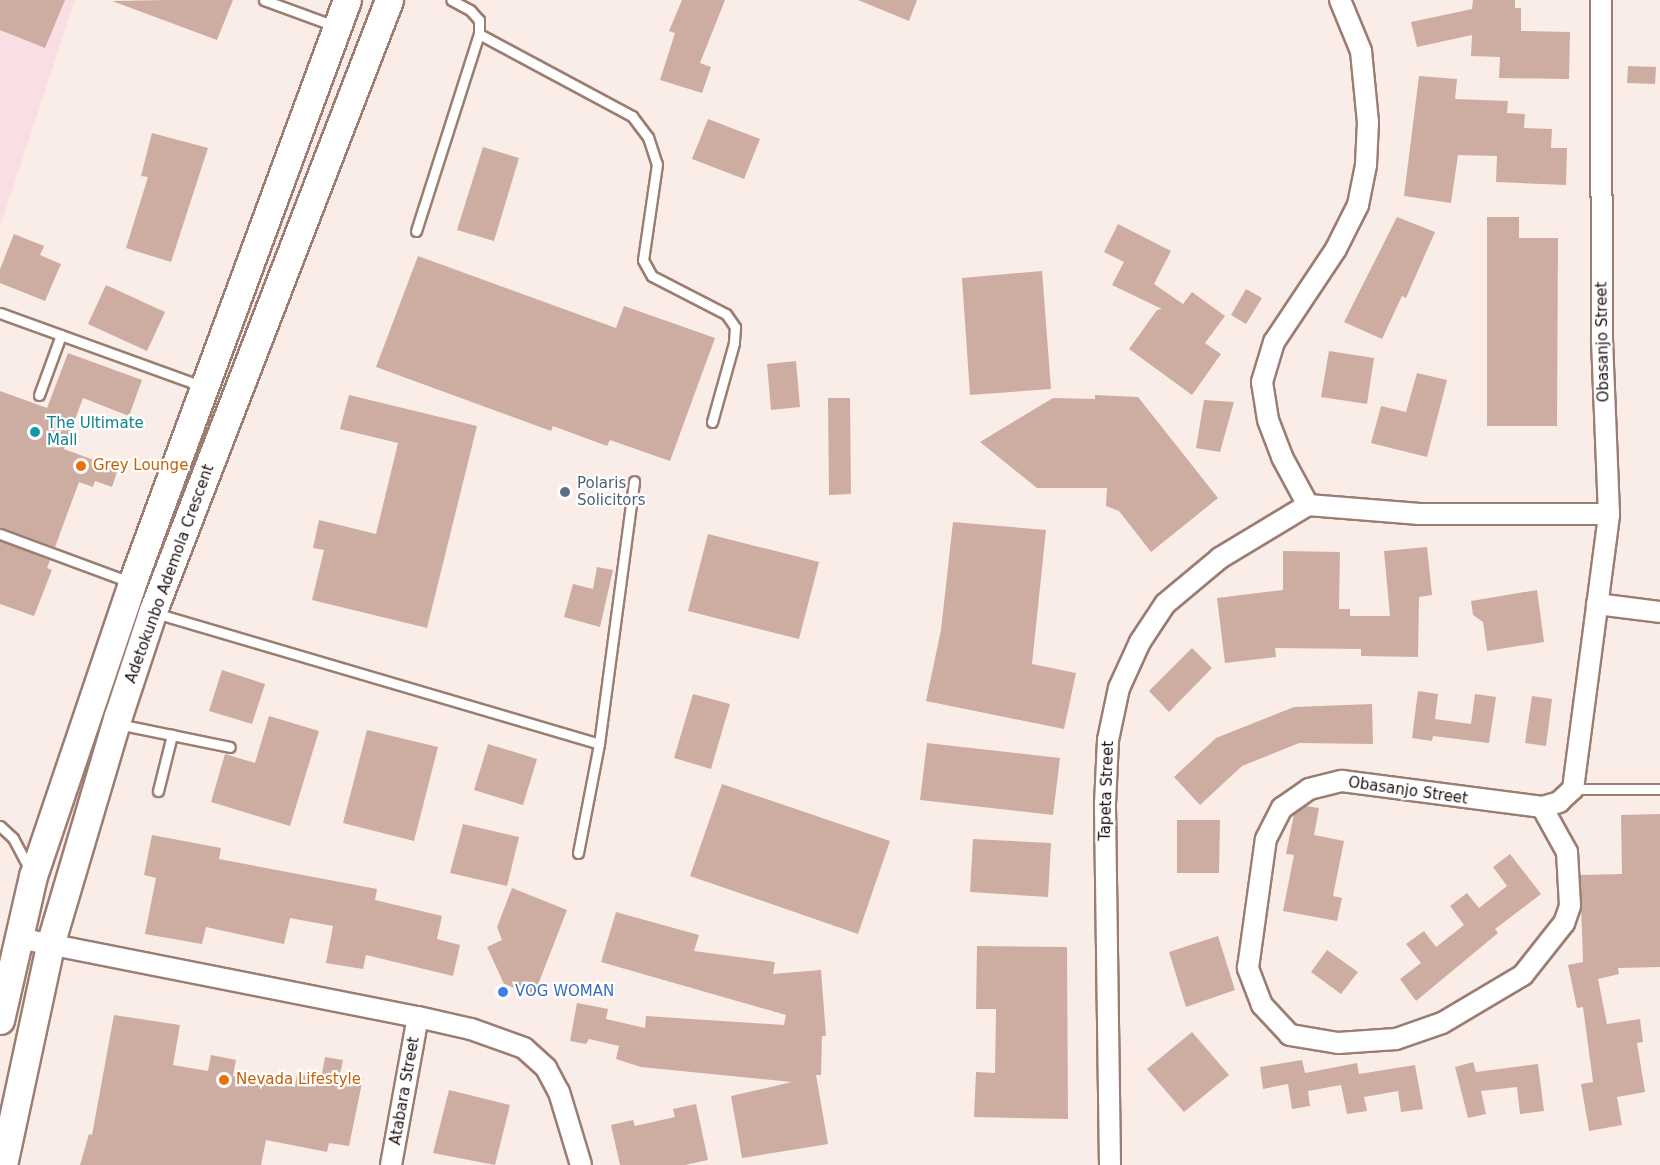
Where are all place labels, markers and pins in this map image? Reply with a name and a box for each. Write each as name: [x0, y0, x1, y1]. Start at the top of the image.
place label: The Ultimate Mall: [47, 414, 144, 449]
marker: The Ultimate Mall: [28, 425, 42, 439]
place label: Grey Lounge: [93, 457, 188, 475]
marker: Grey Lounge: [74, 459, 88, 473]
place label: Polaris Solicitors: [577, 474, 645, 509]
marker: Polaris Solicitors: [558, 485, 572, 499]
place label: VOG WOMAN: [515, 983, 614, 1001]
marker: VOG WOMAN: [496, 985, 510, 999]
place label: Nevada Lifestyle: [236, 1071, 361, 1089]
marker: Nevada Lifestyle: [217, 1073, 231, 1087]

